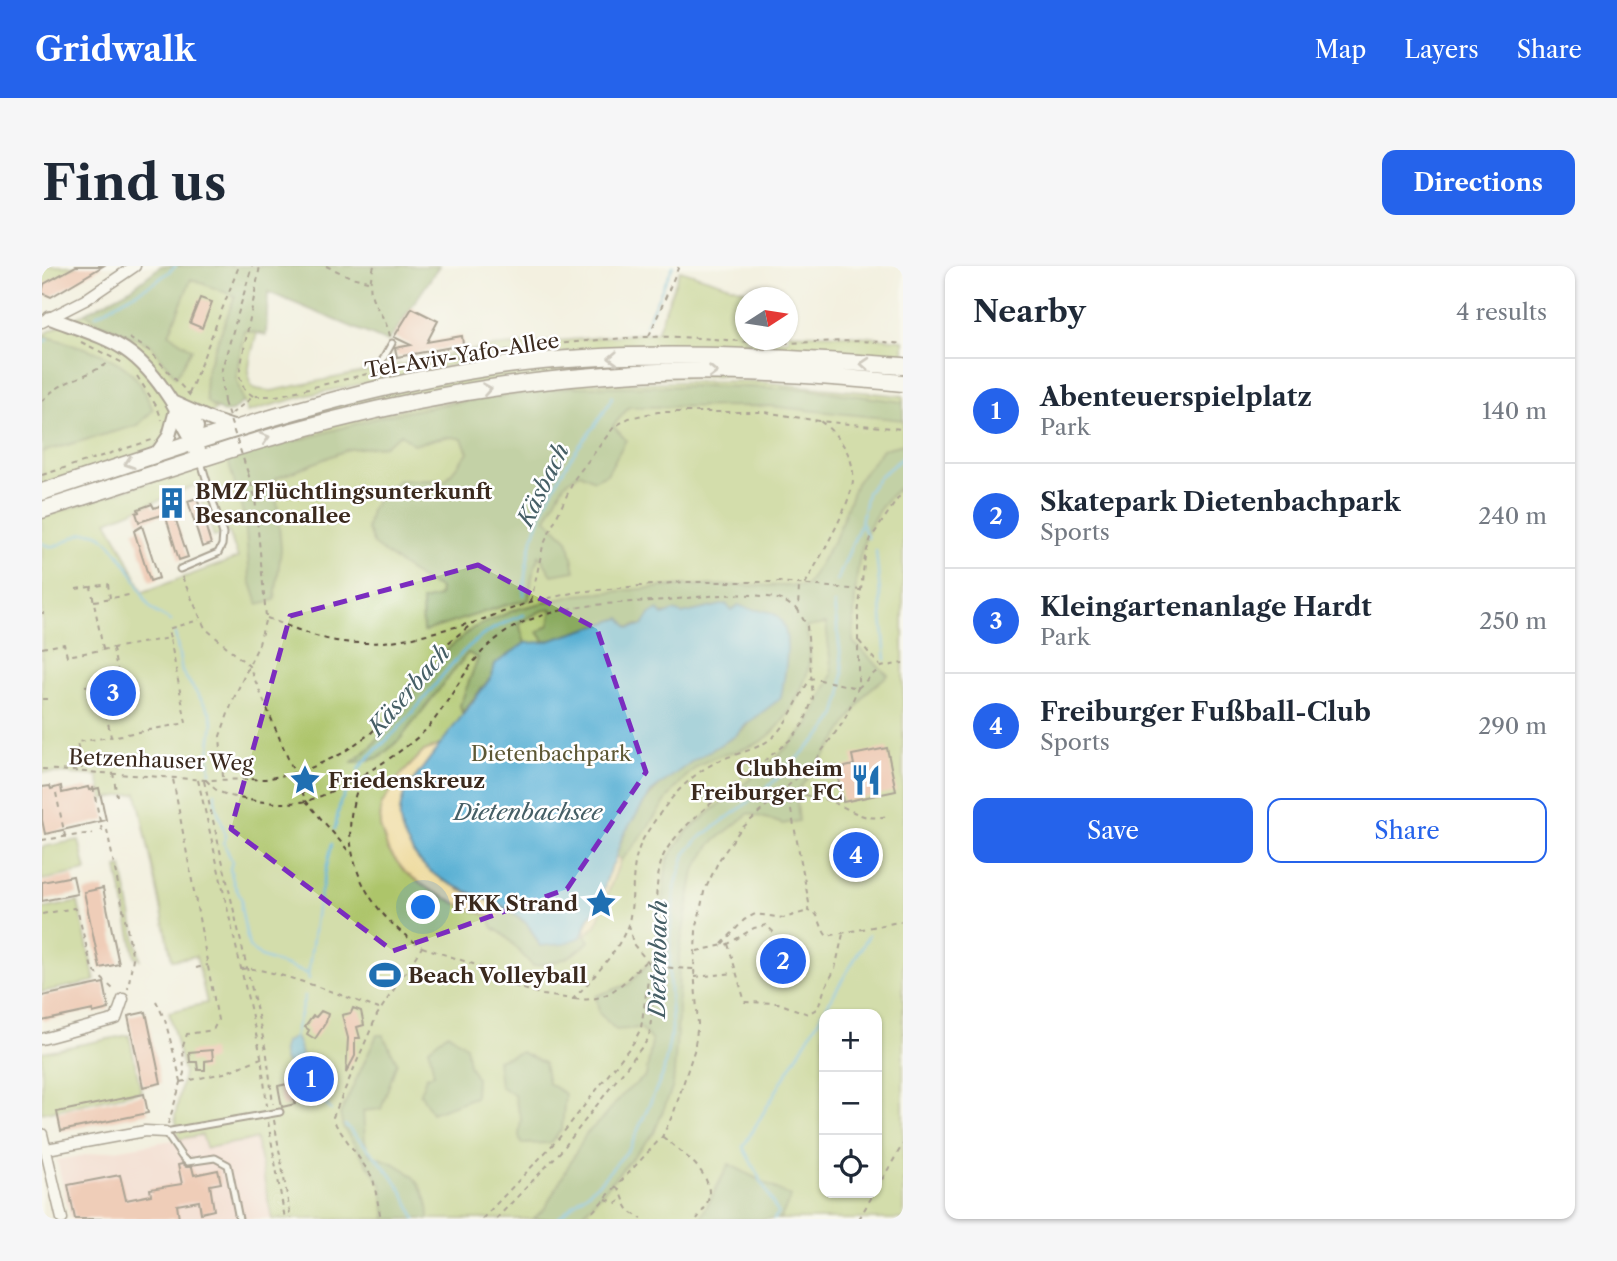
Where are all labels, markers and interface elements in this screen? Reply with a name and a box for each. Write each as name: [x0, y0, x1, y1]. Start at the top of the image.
text: Gridwalk: [35, 29, 196, 70]
text: Map: [1315, 35, 1366, 64]
text: Layers: [1404, 35, 1479, 64]
text: Share: [1517, 35, 1582, 64]
button: Directions: [1382, 150, 1575, 215]
text: Find us: [42, 152, 226, 213]
north arrow: [735, 287, 798, 350]
text: Nearby: [973, 293, 1086, 330]
text: 4 results: [1456, 298, 1547, 326]
street label: Tel-Aviv-Yafo-Allee: [363, 327, 561, 383]
one-way arrow: [607, 350, 618, 365]
one-way arrow: [860, 357, 871, 372]
one-way arrow: [709, 364, 719, 380]
text: Abenteuerspielplatz: [1040, 381, 1312, 413]
one-way arrow: [481, 382, 493, 397]
text: 1: [991, 397, 1001, 425]
text: 140 m: [1482, 397, 1547, 425]
text: Park: [1040, 413, 1090, 441]
one-way arrow: [259, 432, 271, 447]
water label: Käsbach: [510, 439, 575, 533]
one-way arrow: [123, 455, 136, 469]
place label: BMZ Flüchtlingsunterkunft Besanconallee: [195, 479, 493, 528]
building icon: BMZ Flüchtlingsunterkunft Besanconallee: [155, 486, 189, 520]
text: Skatepark Dietenbachpark: [1040, 486, 1401, 518]
text: 2: [989, 502, 1003, 530]
text: 240 m: [1478, 502, 1547, 530]
text: Sports: [1040, 518, 1110, 546]
text: Kleingartenanlage Hardt: [1040, 591, 1372, 623]
text: 3: [990, 607, 1003, 635]
text: 250 m: [1479, 607, 1547, 635]
text: Park: [1040, 623, 1090, 651]
water label: Käserbach: [361, 639, 456, 742]
pin: 3: [90, 667, 136, 719]
text: Freiburger Fußball-Club: [1040, 696, 1371, 728]
text: 4: [989, 712, 1003, 740]
text: 290 m: [1478, 712, 1547, 740]
text: Sports: [1040, 728, 1110, 756]
park label: Dietenbachpark: [471, 741, 632, 766]
street label: Betzenhauser Weg: [68, 744, 255, 776]
place label: Clubheim Freiburger FC: [690, 756, 843, 805]
place icon: Friedenskreuz: [288, 763, 322, 797]
restaurant icon: Clubheim Freiburger FC: [849, 763, 883, 797]
place label: Friedenskreuz: [328, 768, 485, 793]
water label: Dietenbachsee: [452, 798, 603, 826]
button: Save: [973, 798, 1253, 863]
button: Share: [1267, 798, 1547, 863]
pin: 4: [833, 829, 879, 881]
place icon: FKK Strand: [584, 886, 618, 920]
your location: [406, 890, 440, 924]
place label: FKK Strand: [453, 891, 578, 916]
water label: Dietenbach: [643, 900, 673, 1020]
pin: 2: [760, 935, 806, 987]
sports icon: Beach Volleyball: [368, 958, 402, 992]
place label: Beach Volleyball: [408, 963, 587, 988]
map controls: [819, 1009, 882, 1198]
button: +: [819, 1009, 882, 1072]
pin: 1: [288, 1053, 334, 1105]
button: −: [819, 1072, 882, 1135]
button: locate: [819, 1135, 882, 1198]

